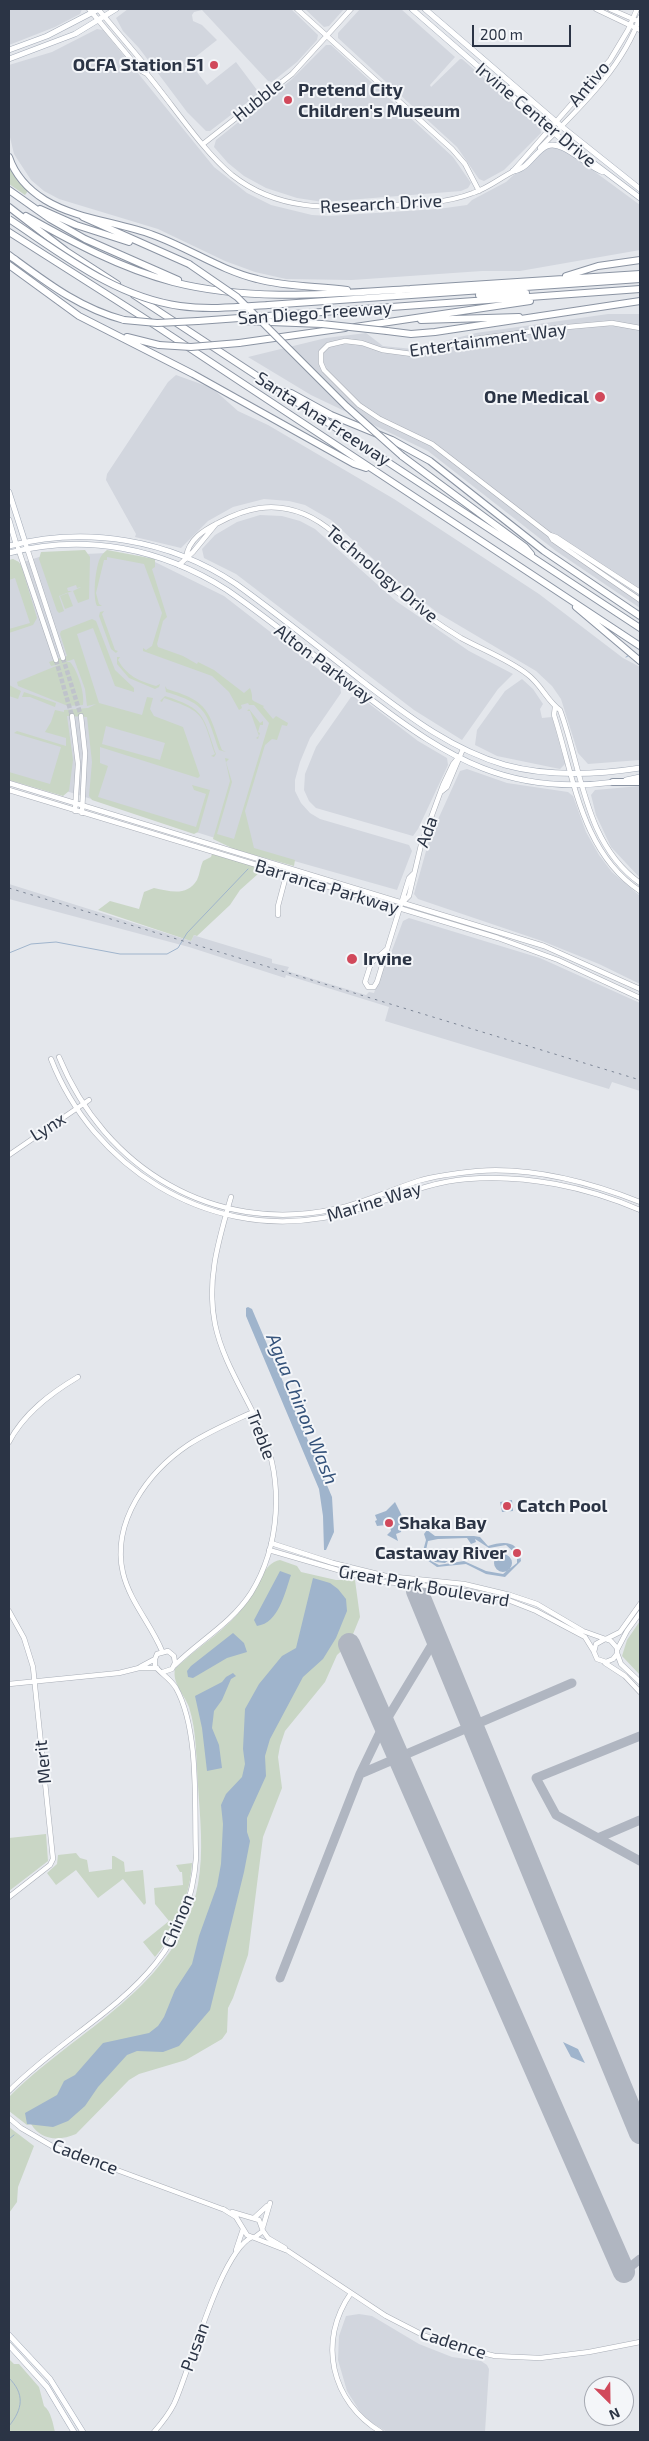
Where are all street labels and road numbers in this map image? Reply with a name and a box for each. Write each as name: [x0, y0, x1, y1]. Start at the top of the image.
street label: Antivo: [564, 57, 614, 111]
street label: Irvine Center Drive: [471, 58, 601, 172]
street label: Hubble: [229, 73, 287, 127]
street label: Research Drive: [319, 190, 443, 218]
street label: San Diego Freeway: [237, 297, 393, 329]
street label: Entertainment Way: [408, 318, 568, 362]
street label: Santa Ana Freeway: [251, 367, 395, 471]
street label: Technology Drive: [321, 521, 443, 627]
street label: Alton Parkway: [270, 620, 378, 708]
street label: Ada: [411, 814, 443, 850]
street label: Barranca Parkway: [252, 855, 402, 919]
street label: Lynx: [26, 1108, 70, 1146]
street label: Marine Way: [324, 1177, 424, 1227]
street label: Treble: [242, 1407, 280, 1463]
street label: Great Park Boulevard: [337, 1560, 511, 1612]
street label: Merit: [30, 1739, 56, 1785]
street label: Chinon: [157, 1891, 199, 1951]
street label: Cadence: [49, 2135, 121, 2179]
street label: Pusan: [176, 2320, 214, 2374]
street label: Cadence: [417, 2322, 489, 2364]

